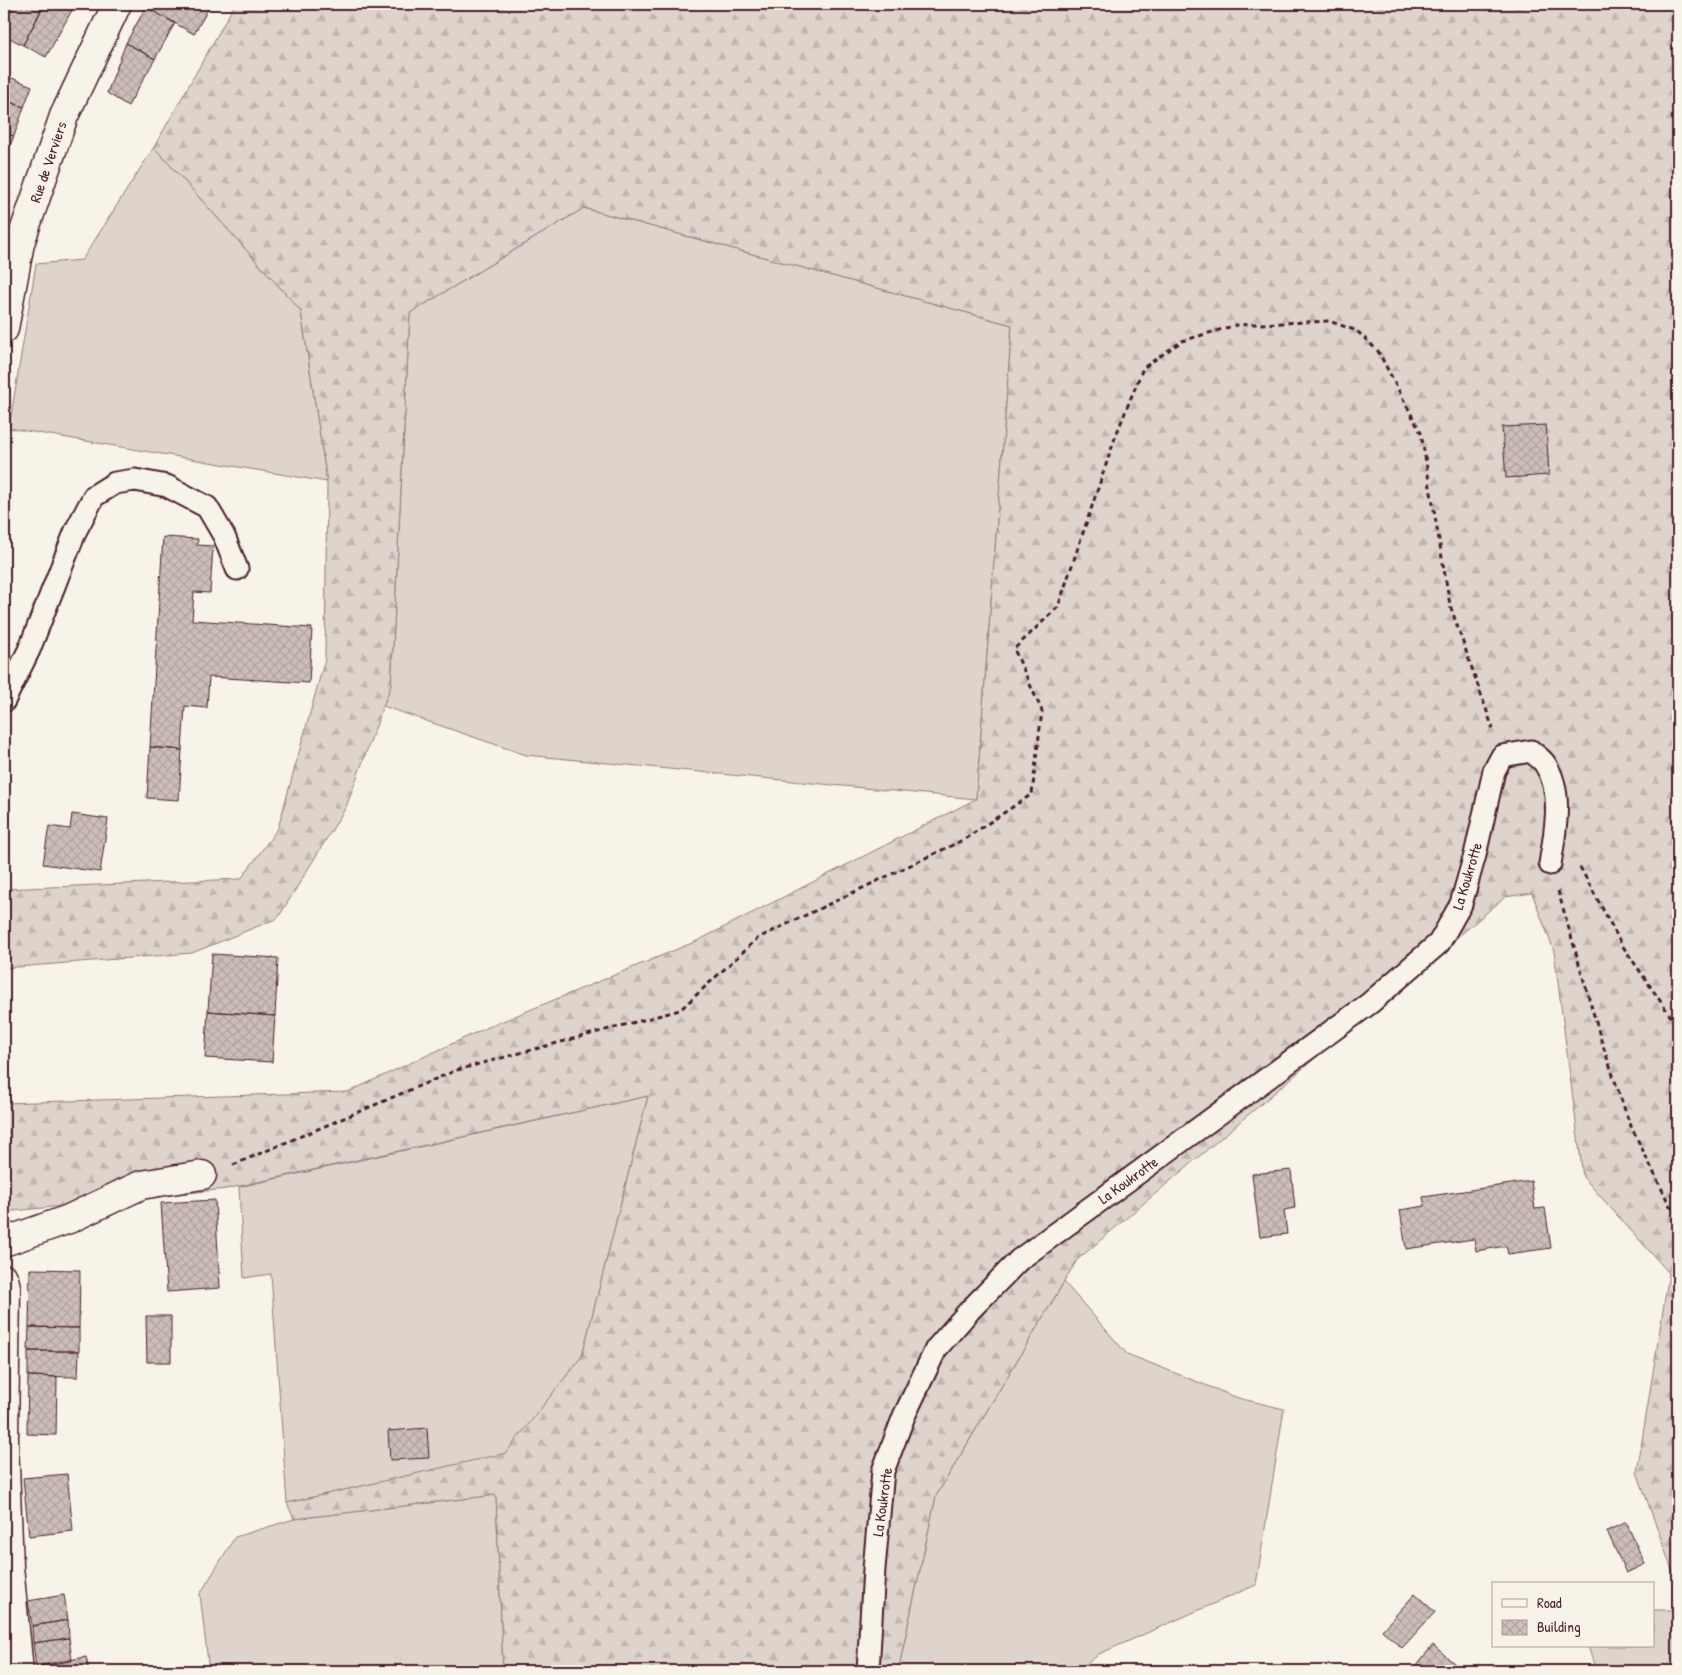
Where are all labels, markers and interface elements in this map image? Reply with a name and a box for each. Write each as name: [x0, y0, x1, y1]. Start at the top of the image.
street label: Rue de Verviers: [24, 118, 72, 205]
street label: La Koukrotte: [1447, 840, 1487, 912]
street label: La Koukrotte: [1094, 1151, 1162, 1209]
street label: La Koukrotte: [867, 1466, 897, 1538]
legend: [1492, 1582, 1654, 1648]
text: Road: [1537, 1592, 1562, 1613]
text: Building: [1537, 1616, 1581, 1637]

